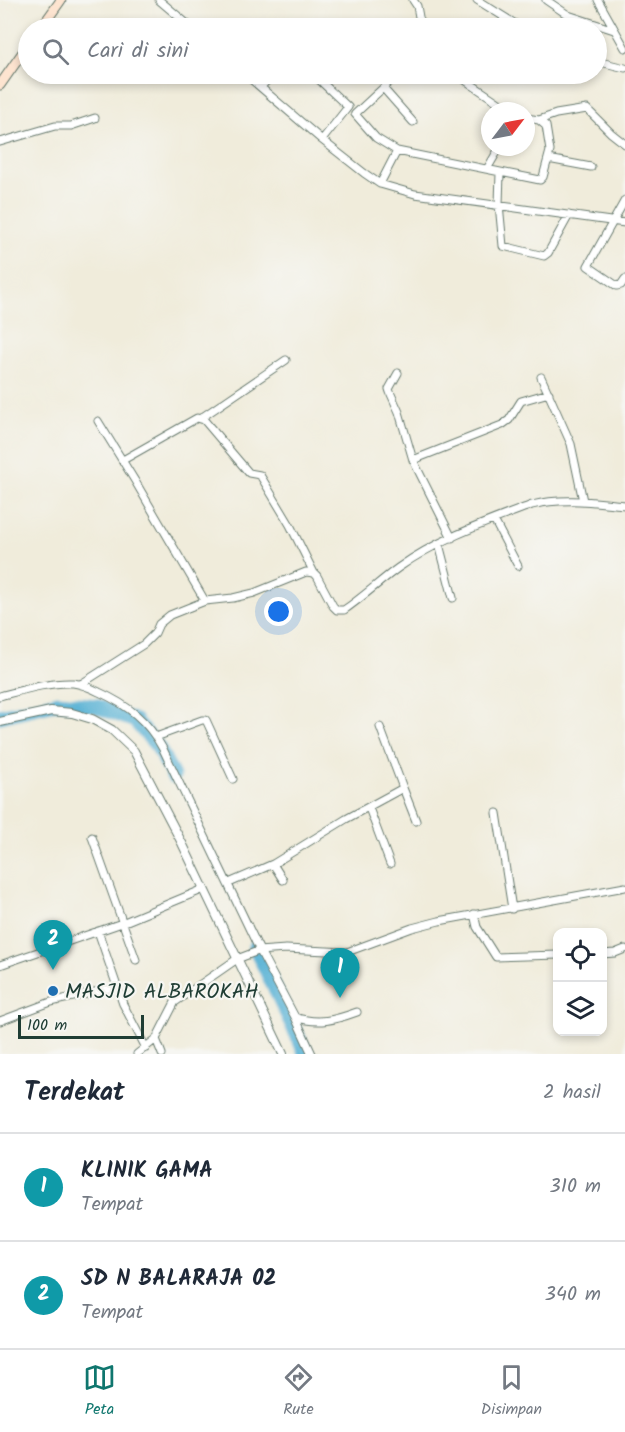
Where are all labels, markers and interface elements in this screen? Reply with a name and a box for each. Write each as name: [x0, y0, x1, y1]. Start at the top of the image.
search box: [18, 18, 607, 84]
text: Cari di sini: [87, 34, 188, 69]
icon: search: [39, 35, 72, 68]
north arrow: [481, 102, 535, 156]
your location: [264, 597, 293, 626]
pin: 2: [34, 920, 72, 970]
map controls: [553, 928, 607, 1036]
button: locate: [553, 928, 607, 982]
pin: 1: [320, 948, 360, 998]
place label: MASJID ALBAROKAH: [65, 976, 259, 1009]
button: layers: [553, 982, 607, 1036]
marker: MASJID ALBAROKAH: [46, 984, 60, 998]
scale bar: [18, 1012, 144, 1040]
text: 100 m: [27, 1013, 67, 1038]
text: Terdekat: [24, 1072, 125, 1114]
text: 2 hasil: [543, 1077, 601, 1109]
text: KLINIK GAMA: [81, 1154, 213, 1189]
text: 1: [40, 1171, 47, 1203]
text: 310 m: [549, 1171, 601, 1203]
text: Tempat: [81, 1189, 143, 1221]
text: SD N BALARAJA 02: [81, 1262, 276, 1297]
text: 2: [38, 1279, 49, 1311]
text: 340 m: [545, 1279, 601, 1311]
text: Tempat: [81, 1297, 143, 1329]
tab: Peta: [83, 1361, 116, 1422]
tab: Rute: [282, 1361, 315, 1422]
tab: Disimpan: [481, 1361, 542, 1422]

